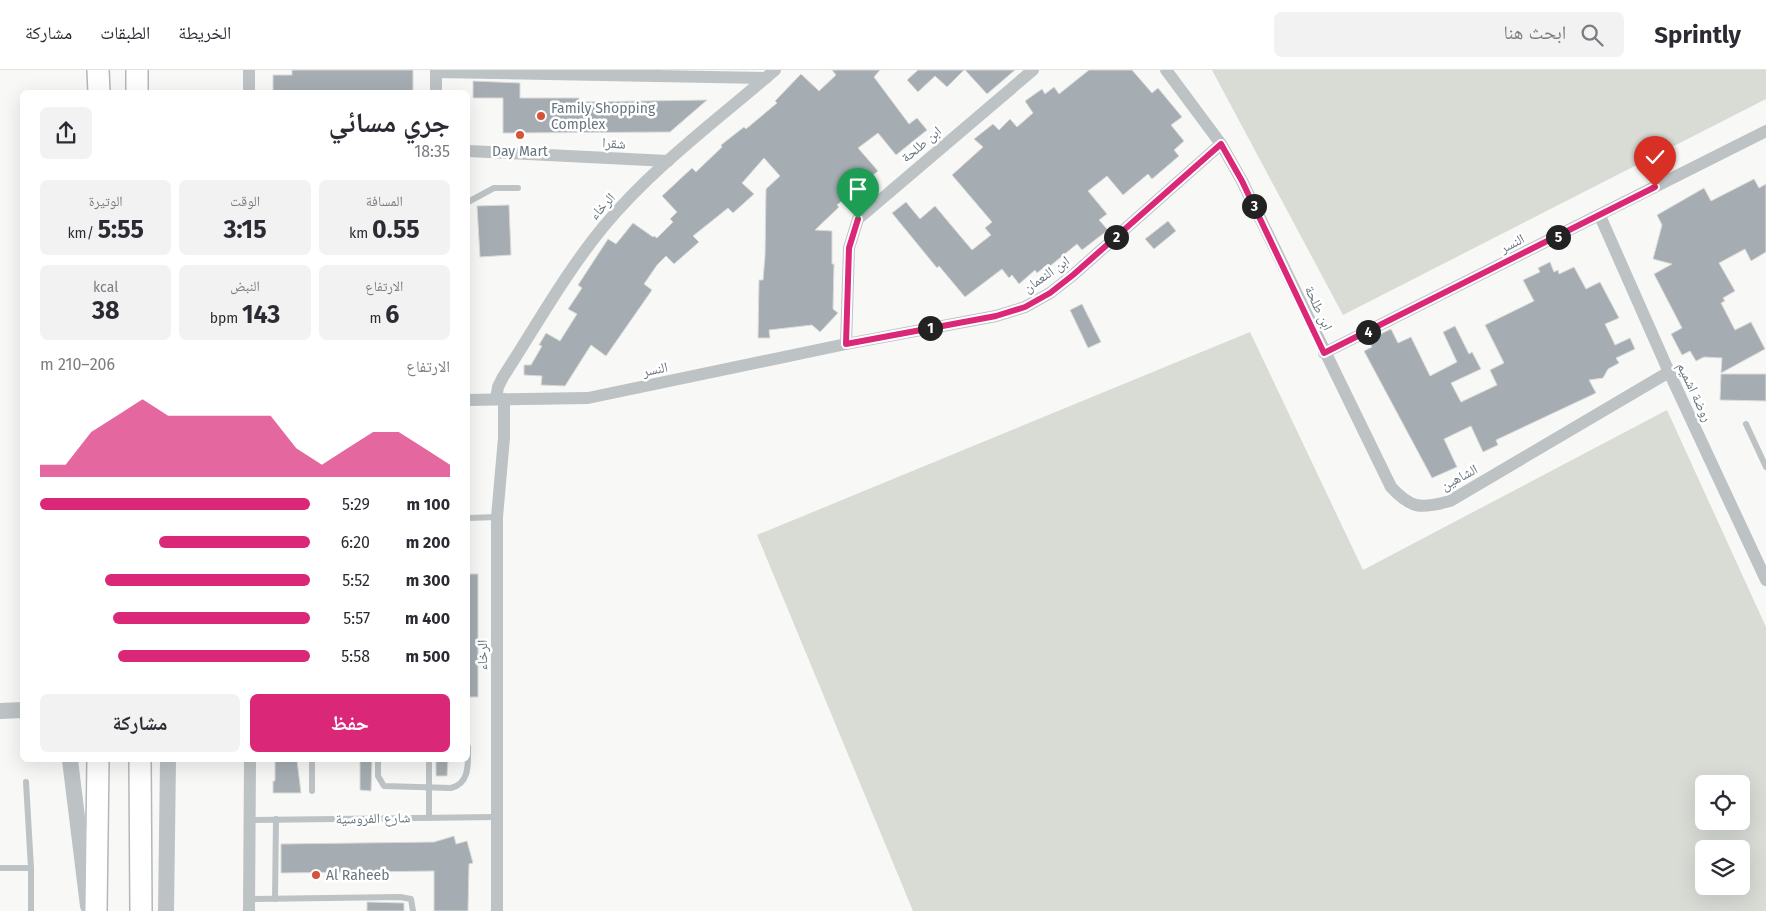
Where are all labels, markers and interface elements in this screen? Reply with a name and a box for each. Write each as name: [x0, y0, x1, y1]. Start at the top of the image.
search box: [1274, 12, 1624, 57]
text: ابحث هنا: [1503, 21, 1566, 44]
icon: search: [1578, 21, 1606, 49]
text: Sprintly: [1654, 21, 1741, 49]
text: مشاركة: [25, 22, 72, 44]
text: الطبقات: [100, 22, 150, 44]
text: الخريطة: [178, 22, 231, 44]
place label: Family Shopping Complex: [551, 100, 656, 133]
text: جري مسائي: [328, 106, 450, 139]
button: share: [40, 107, 92, 159]
marker: Family Shopping Complex: [535, 110, 547, 122]
street label: ابن طلحة: [898, 123, 945, 166]
marker: Day Mart: [514, 129, 526, 141]
street label: شقرا: [602, 134, 626, 153]
pin: [1634, 136, 1676, 187]
text: 18:35: [414, 142, 450, 161]
place label: Day Mart: [492, 143, 549, 160]
icon: check: [1641, 143, 1669, 171]
pin: [837, 168, 879, 219]
icon: arrive: [844, 175, 872, 203]
street label: الرخاء: [586, 189, 619, 223]
text: الوتيرة: [89, 193, 123, 210]
text: الوقت: [230, 193, 260, 210]
text: المسافة: [366, 193, 403, 210]
pin: 3: [1242, 194, 1266, 218]
text: 3: [1251, 198, 1258, 215]
text: 5:55: [98, 215, 144, 245]
text: 3:15: [223, 215, 267, 245]
text: 0.55: [372, 215, 420, 245]
pin: 2: [1104, 224, 1128, 250]
pin: 5: [1546, 224, 1570, 250]
text: /km: [67, 225, 98, 242]
text: km: [349, 225, 372, 242]
text: 2: [1113, 229, 1120, 246]
text: 5: [1555, 229, 1562, 246]
street label: النسر: [1496, 230, 1527, 257]
street label: ابن النعمان: [1020, 252, 1073, 297]
text: النبض: [230, 278, 260, 295]
text: الارتفاع: [365, 278, 403, 295]
text: kcal: [93, 279, 118, 296]
street label: ابن طلحة: [1301, 283, 1336, 333]
text: 38: [92, 296, 119, 326]
text: 143: [242, 300, 280, 330]
text: 6: [385, 300, 399, 330]
text: bpm: [210, 310, 242, 327]
text: m: [369, 310, 385, 327]
pin: 1: [918, 316, 942, 340]
text: 1: [927, 320, 934, 337]
pin: 4: [1356, 320, 1380, 344]
text: 4: [1365, 324, 1372, 341]
text: 206–210 m: [40, 355, 115, 374]
text: الارتفاع: [406, 357, 450, 376]
street label: النسر: [640, 359, 669, 381]
street label: روضة اشميم: [1672, 360, 1716, 425]
street label: الشاهين: [1438, 461, 1481, 494]
text: 5:29: [342, 495, 370, 514]
text: 100 m: [407, 495, 450, 514]
text: 6:20: [341, 533, 370, 552]
text: 200 m: [406, 533, 450, 552]
text: 5:52: [342, 571, 370, 590]
text: 300 m: [406, 571, 450, 590]
text: 5:57: [343, 609, 370, 628]
text: 400 m: [405, 609, 450, 628]
street label: الرخاء: [474, 640, 491, 670]
text: 5:58: [341, 647, 370, 666]
text: 500 m: [405, 647, 450, 666]
button: مشاركة: [40, 694, 240, 752]
button: حفظ: [250, 694, 450, 752]
map controls: [1695, 775, 1750, 895]
button: locate: [1695, 775, 1750, 830]
street label: شارع الفروسية: [335, 809, 411, 829]
button: layers: [1695, 840, 1750, 895]
place label: Al Raheeb: [326, 867, 390, 884]
marker: Al Raheeb: [310, 869, 322, 881]

